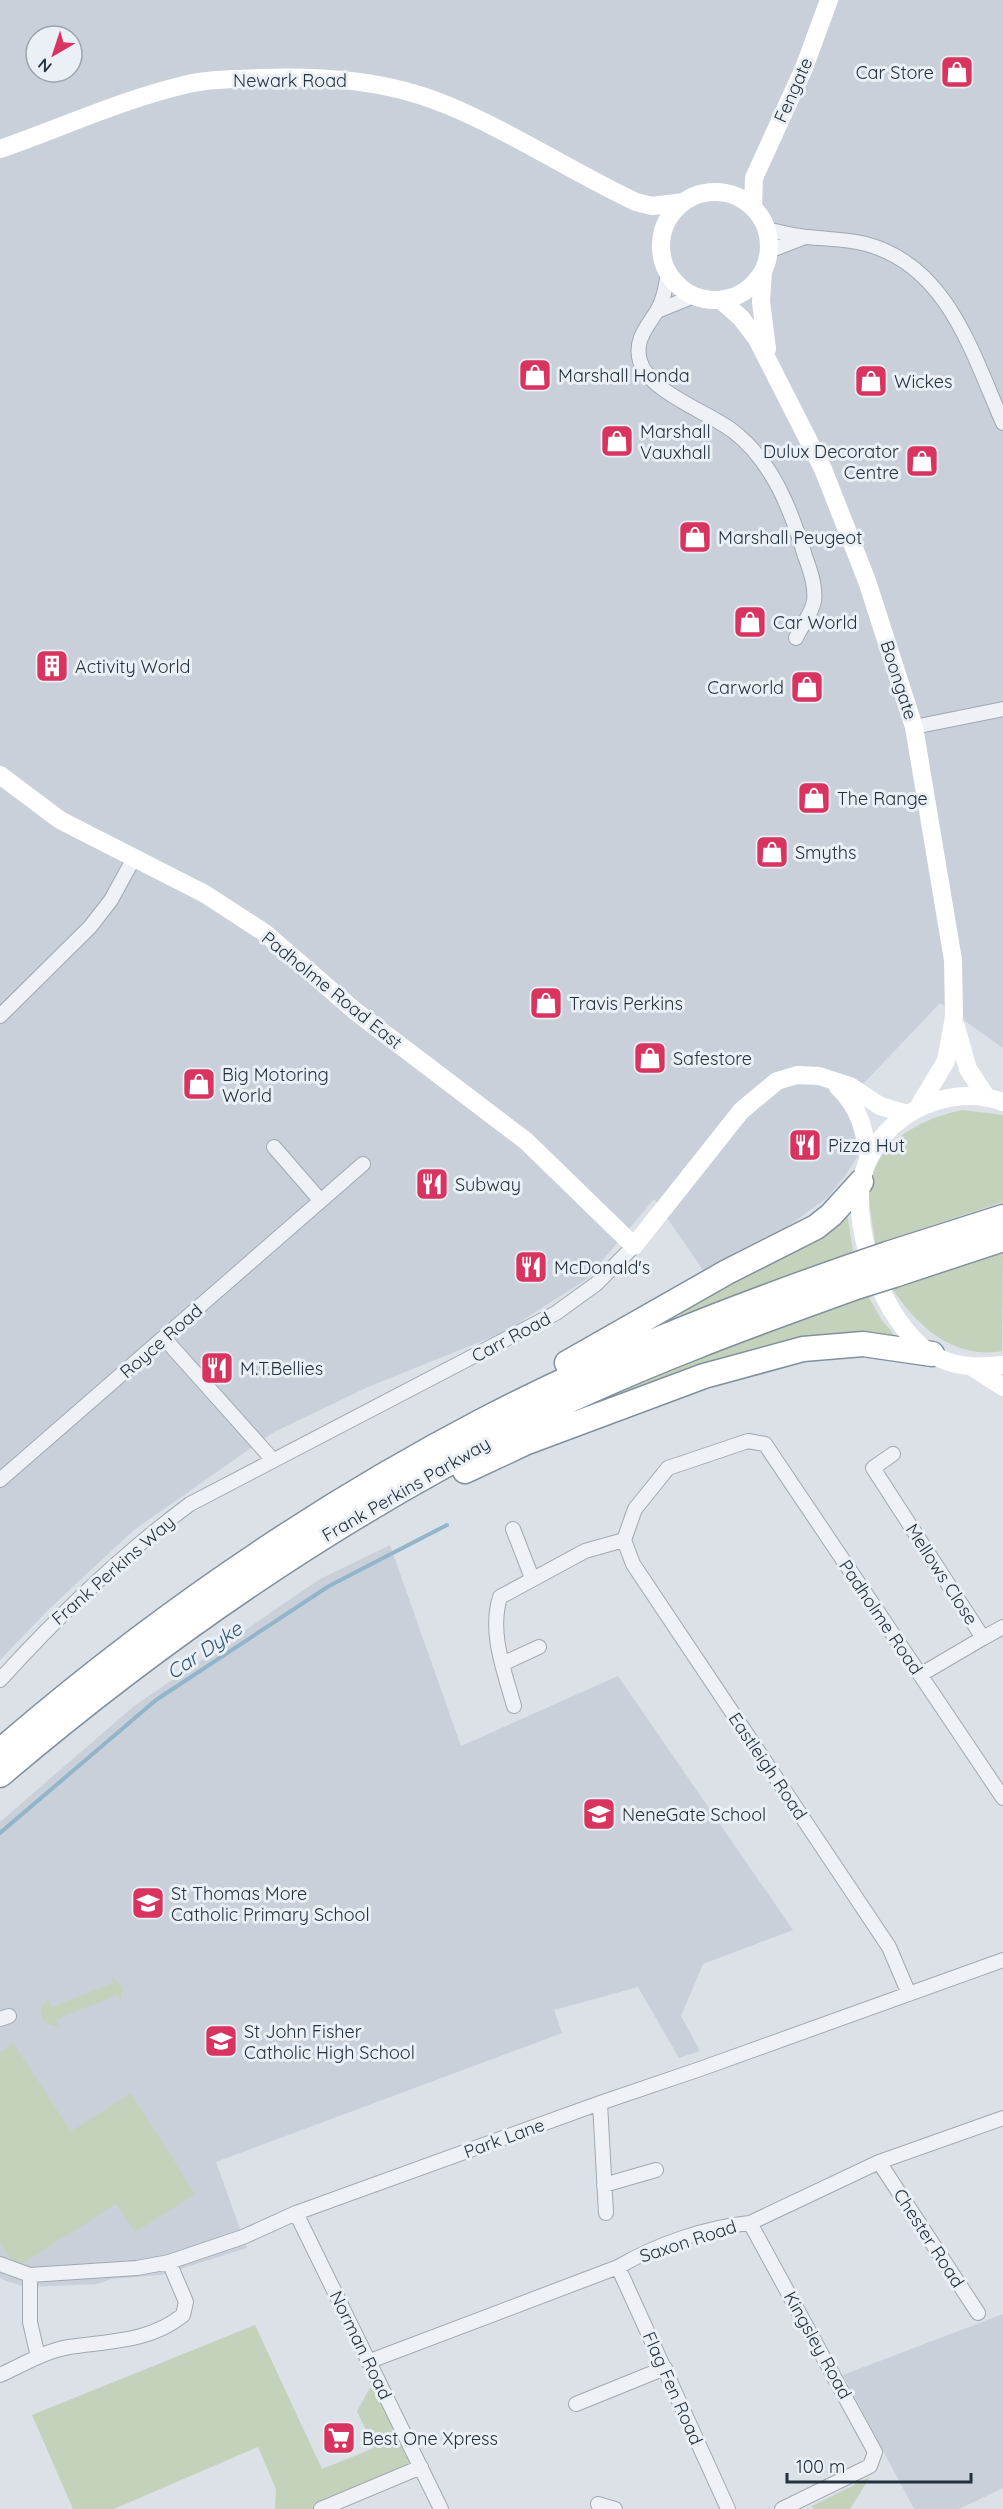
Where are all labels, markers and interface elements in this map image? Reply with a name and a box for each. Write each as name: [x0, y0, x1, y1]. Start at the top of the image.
north arrow: [24, 24, 84, 84]
text: N: [34, 54, 55, 77]
street label: Fengate: [769, 54, 817, 126]
shop icon: Car Store: [939, 54, 975, 90]
place label: Car Store: [856, 61, 934, 84]
street label: Newark Road: [233, 69, 347, 92]
shop icon: Marshall Honda: [517, 357, 553, 393]
shop icon: Wickes: [853, 363, 889, 399]
place label: Marshall Honda: [558, 364, 690, 387]
place label: Wickes: [894, 370, 952, 393]
place label: Marshall Vauxhall: [640, 420, 711, 464]
shop icon: Marshall Vauxhall: [599, 423, 635, 459]
place label: Dulux Decorator Centre: [763, 440, 899, 484]
shop icon: Dulux Decorator Centre: [904, 443, 940, 479]
shop icon: Marshall Peugeot: [677, 519, 713, 555]
place label: Marshall Peugeot: [718, 526, 862, 549]
shop icon: Car World: [732, 604, 768, 640]
place label: Car World: [773, 611, 857, 634]
street label: Boongate: [875, 637, 923, 723]
building icon: Activity World: [34, 648, 70, 684]
place label: Activity World: [75, 655, 190, 678]
shop icon: Carworld: [789, 669, 825, 705]
place label: Carworld: [707, 676, 784, 699]
shop icon: The Range: [796, 780, 832, 816]
place label: The Range: [837, 787, 928, 810]
shop icon: Smyths: [754, 834, 790, 870]
place label: Smyths: [795, 841, 856, 864]
street label: Padholme Road East: [257, 926, 407, 1054]
shop icon: Travis Perkins: [528, 985, 564, 1021]
place label: Travis Perkins: [569, 992, 683, 1015]
shop icon: Safestore: [632, 1040, 668, 1076]
place label: Safestore: [673, 1047, 752, 1070]
place label: Big Motoring World: [222, 1063, 329, 1107]
shop icon: Big Motoring World: [181, 1066, 217, 1102]
restaurant icon: Pizza Hut: [787, 1127, 823, 1163]
place label: Pizza Hut: [828, 1134, 905, 1157]
restaurant icon: Subway: [414, 1166, 450, 1202]
place label: Subway: [455, 1173, 521, 1196]
restaurant icon: McDonald's: [513, 1249, 549, 1285]
place label: McDonald's: [554, 1256, 650, 1279]
street label: Royce Road: [115, 1299, 207, 1383]
street label: Carr Road: [468, 1307, 554, 1367]
restaurant icon: M.T.Bellies: [199, 1350, 235, 1386]
place label: M.T.Bellies: [240, 1357, 323, 1380]
street label: Frank Perkins Parkway: [318, 1431, 494, 1547]
street label: Frank Perkins Way: [47, 1510, 179, 1630]
street label: Mellows Close: [901, 1519, 983, 1629]
street label: Padholme Road: [834, 1555, 928, 1679]
water label: Car Dyke: [162, 1615, 247, 1684]
street label: Eastleigh Road: [724, 1708, 812, 1824]
school or university icon: NeneGate School: [581, 1796, 617, 1832]
place label: NeneGate School: [622, 1803, 766, 1826]
place label: St Thomas More Catholic Primary School: [171, 1882, 370, 1926]
school or university icon: St Thomas More Catholic Primary School: [130, 1885, 166, 1921]
place label: St John Fisher Catholic High School: [244, 2020, 415, 2064]
school or university icon: St John Fisher Catholic High School: [203, 2023, 239, 2059]
street label: Park Lane: [461, 2113, 547, 2163]
street label: Chester Road: [889, 2184, 969, 2292]
street label: Saxon Road: [637, 2215, 739, 2267]
street label: Norman Road: [325, 2287, 397, 2403]
street label: Kingsley Road: [779, 2287, 857, 2403]
street label: Flag Fen Road: [638, 2328, 708, 2448]
supermarket icon: Best One Xpress: [321, 2420, 357, 2456]
place label: Best One Xpress: [362, 2427, 498, 2450]
scale bar: [787, 2446, 972, 2484]
text: 100 m: [796, 2455, 845, 2478]

